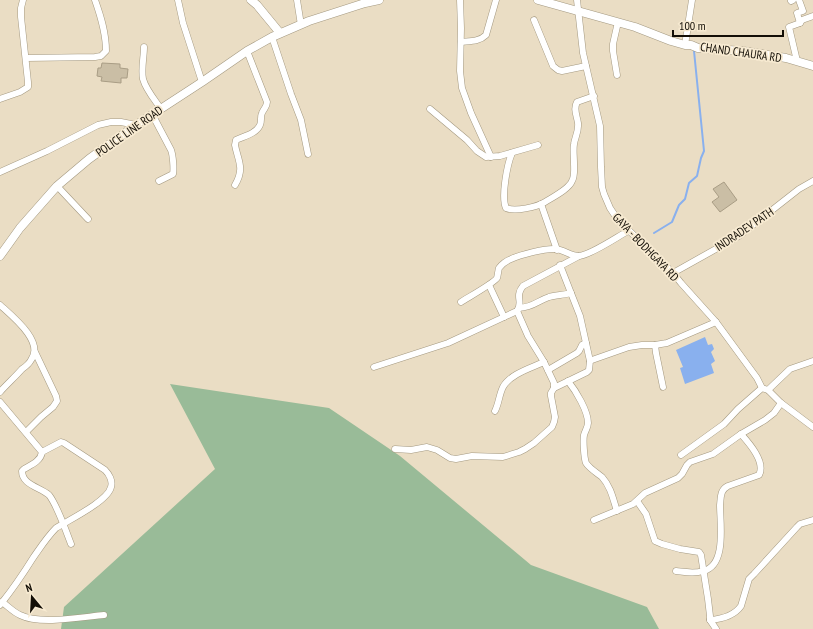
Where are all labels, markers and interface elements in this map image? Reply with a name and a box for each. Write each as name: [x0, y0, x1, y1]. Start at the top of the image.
scale bar: [673, 12, 783, 38]
text: 100 m: [679, 18, 706, 33]
street label: CHAND CHAURA RD: [699, 39, 783, 65]
street label: POLICE LINE ROAD: [93, 102, 165, 160]
street label: INDRADEV PATH: [712, 204, 776, 254]
street label: GAYA - BODHGAYA RD: [610, 210, 682, 284]
north arrow: [12, 577, 52, 617]
text: N: [24, 580, 34, 595]

